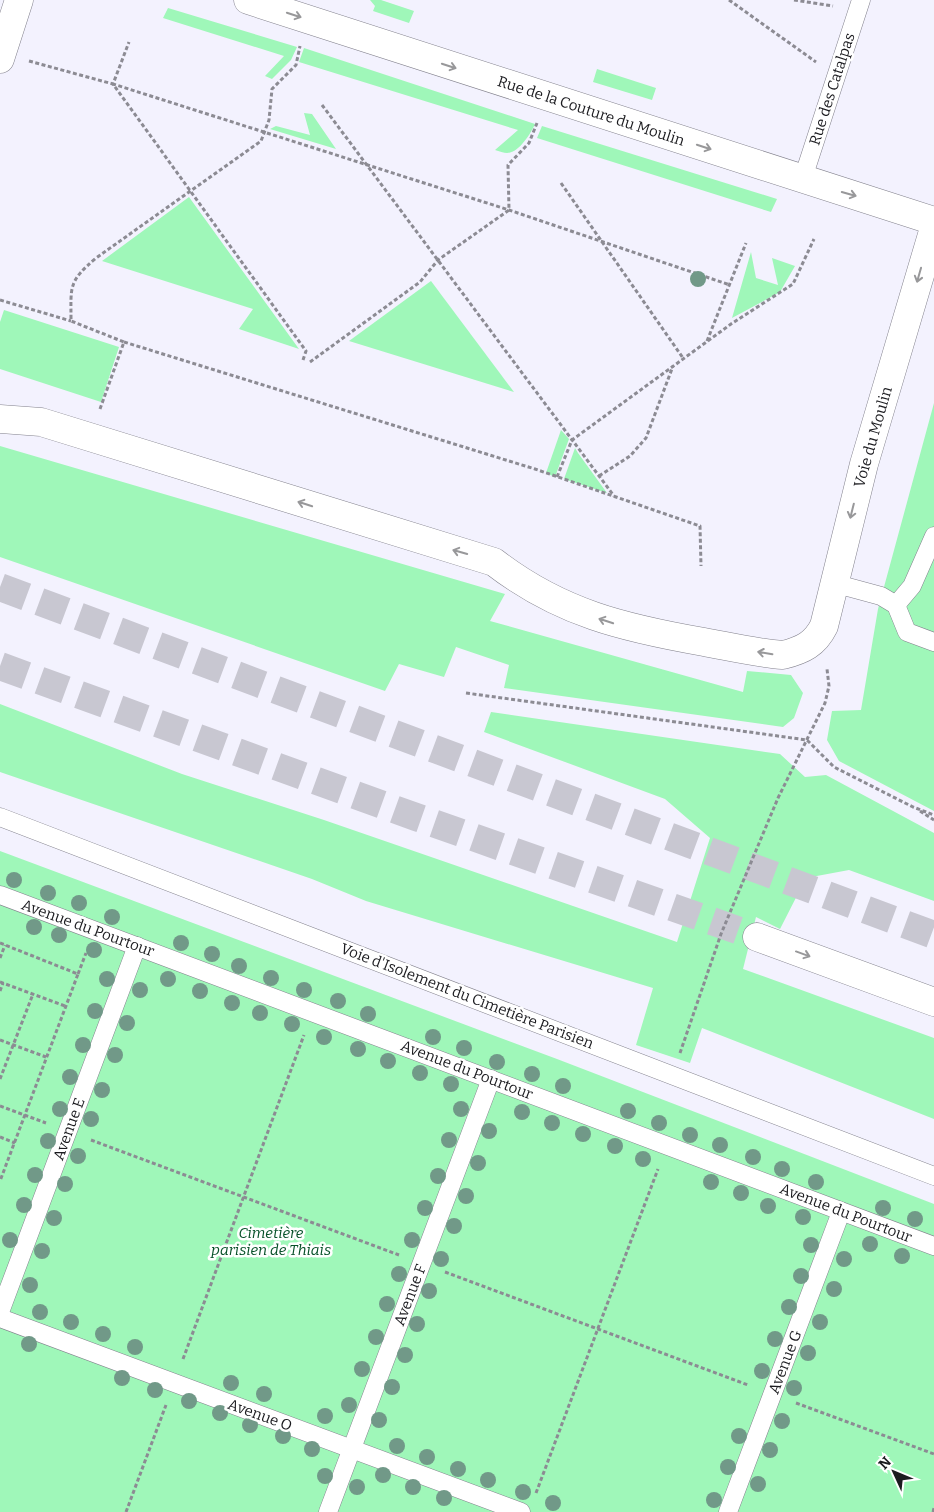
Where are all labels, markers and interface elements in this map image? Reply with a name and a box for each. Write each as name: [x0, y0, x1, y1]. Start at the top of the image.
one-way arrow: [286, 11, 302, 20]
street label: Rue des Catalpas: [805, 31, 859, 147]
one-way arrow: [441, 61, 457, 71]
street label: Rue de la Couture du Moulin: [495, 72, 687, 150]
one-way arrow: [695, 142, 711, 152]
one-way arrow: [840, 190, 856, 200]
one-way arrow: [914, 267, 924, 283]
street label: Voie du Moulin: [850, 384, 896, 490]
one-way arrow: [297, 499, 313, 509]
one-way arrow: [847, 503, 856, 519]
one-way arrow: [453, 547, 469, 557]
one-way arrow: [599, 616, 614, 625]
one-way arrow: [758, 647, 774, 657]
street label: Avenue du Pourtour: [19, 896, 157, 961]
street label: Voie d'Isolement du Cimetière Parisien: [338, 939, 596, 1053]
one-way arrow: [795, 950, 810, 959]
street label: Avenue du Pourtour: [398, 1037, 536, 1104]
street label: Avenue E: [49, 1095, 89, 1163]
street label: Avenue du Pourtour: [777, 1180, 915, 1247]
park label: Cimetière parisien de Thiais: [210, 1224, 331, 1259]
street label: Avenue F: [390, 1261, 430, 1328]
street label: Avenue G: [765, 1328, 805, 1396]
street label: Avenue O: [225, 1395, 295, 1435]
north arrow: [869, 1447, 919, 1497]
text: N: [875, 1453, 895, 1473]

